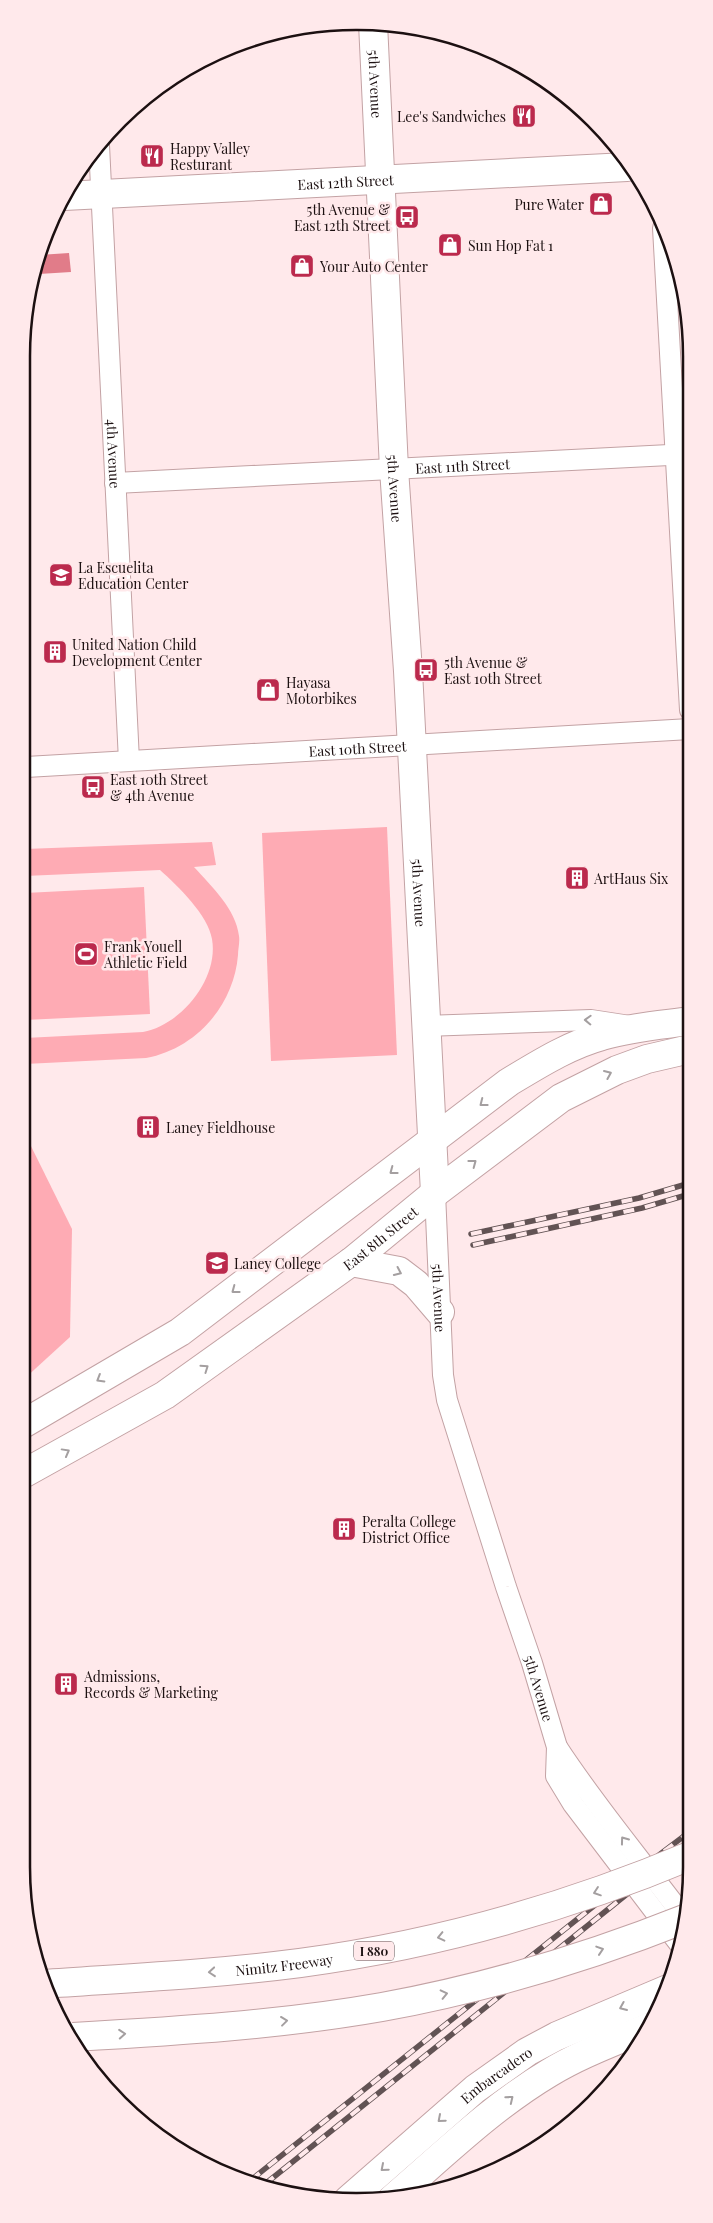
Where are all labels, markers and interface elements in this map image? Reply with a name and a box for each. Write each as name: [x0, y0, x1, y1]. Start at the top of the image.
street label: 5th Avenue: [365, 49, 387, 118]
restaurant icon: Lee's Sandwiches: [511, 103, 537, 129]
place label: Lee's Sandwiches: [397, 107, 506, 126]
place label: Happy Valley Resturant: [170, 139, 250, 174]
restaurant icon: Happy Valley Resturant: [139, 143, 165, 169]
street label: East 12th Street: [297, 169, 395, 193]
shop icon: Pure Water: [588, 191, 614, 217]
place label: Pure Water: [514, 195, 585, 214]
place label: 5th Avenue & East 12th Street: [294, 200, 391, 235]
bus stop icon: 5th Avenue & East 12th Street: [394, 204, 420, 230]
shop icon: Sun Hop Fat 1: [437, 232, 463, 258]
place label: Sun Hop Fat 1: [468, 236, 553, 255]
shop icon: Your Auto Center: [289, 253, 315, 279]
place label: Your Auto Center: [319, 257, 429, 276]
street label: 4th Avenue: [103, 419, 125, 489]
street label: 5th Avenue: [384, 454, 407, 523]
street label: East 11th Street: [415, 454, 511, 477]
place label: La Escuelita Education Center: [78, 558, 189, 593]
school or university icon: La Escuelita Education Center: [48, 562, 74, 588]
place label: United Nation Child Development Center: [72, 635, 203, 670]
building icon: United Nation Child Development Center: [42, 639, 68, 665]
place label: 5th Avenue & East 10th Street: [444, 653, 543, 688]
bus stop icon: 5th Avenue & East 10th Street: [413, 657, 439, 683]
place label: Hayasa Motorbikes: [286, 673, 357, 708]
shop icon: Hayasa Motorbikes: [255, 677, 281, 703]
street label: East 10th Street: [308, 736, 408, 760]
place label: East 10th Street & 4th Avenue: [110, 770, 209, 805]
bus stop icon: East 10th Street & 4th Avenue: [80, 774, 106, 800]
street label: 5th Avenue: [408, 858, 431, 927]
building icon: ArtHaus Six: [564, 865, 590, 891]
place label: ArtHaus Six: [593, 869, 669, 888]
place label: Frank Youell Athletic Field: [103, 937, 187, 972]
sports icon: Frank Youell Athletic Field: [73, 941, 99, 967]
one-way arrow: [584, 1015, 592, 1026]
one-way arrow: [603, 1069, 612, 1080]
one-way arrow: [480, 1097, 489, 1105]
building icon: Laney Fieldhouse: [135, 1114, 161, 1140]
place label: Laney Fieldhouse: [166, 1118, 275, 1137]
one-way arrow: [467, 1160, 477, 1169]
one-way arrow: [390, 1166, 399, 1174]
street label: East 8th Street: [339, 1201, 422, 1274]
school or university icon: Laney College: [204, 1250, 230, 1276]
place label: Laney College: [234, 1254, 321, 1273]
street label: 5th Avenue: [429, 1263, 451, 1332]
one-way arrow: [392, 1266, 401, 1276]
one-way arrow: [232, 1284, 241, 1293]
one-way arrow: [199, 1365, 209, 1374]
one-way arrow: [97, 1373, 106, 1383]
one-way arrow: [61, 1448, 70, 1458]
place label: Peralta College District Office: [362, 1512, 456, 1547]
building icon: Peralta College District Office: [331, 1516, 357, 1542]
street label: 5th Avenue: [520, 1652, 558, 1723]
place label: Admissions, Records & Marketing: [83, 1667, 218, 1702]
building icon: Admissions, Records & Marketing: [53, 1671, 79, 1697]
one-way arrow: [621, 1837, 630, 1846]
one-way arrow: [594, 1886, 602, 1896]
one-way arrow: [437, 1931, 446, 1942]
road number: I 880: [354, 1942, 394, 1960]
one-way arrow: [596, 1946, 604, 1956]
street label: Nimitz Freeway: [234, 1949, 334, 1980]
one-way arrow: [208, 1967, 216, 1978]
one-way arrow: [440, 1989, 449, 2000]
one-way arrow: [619, 2001, 628, 2012]
one-way arrow: [280, 2016, 288, 2027]
one-way arrow: [118, 2029, 126, 2040]
street label: Embarcadero: [456, 2042, 536, 2107]
one-way arrow: [504, 2096, 513, 2105]
one-way arrow: [438, 2113, 447, 2121]
one-way arrow: [381, 2162, 390, 2171]

